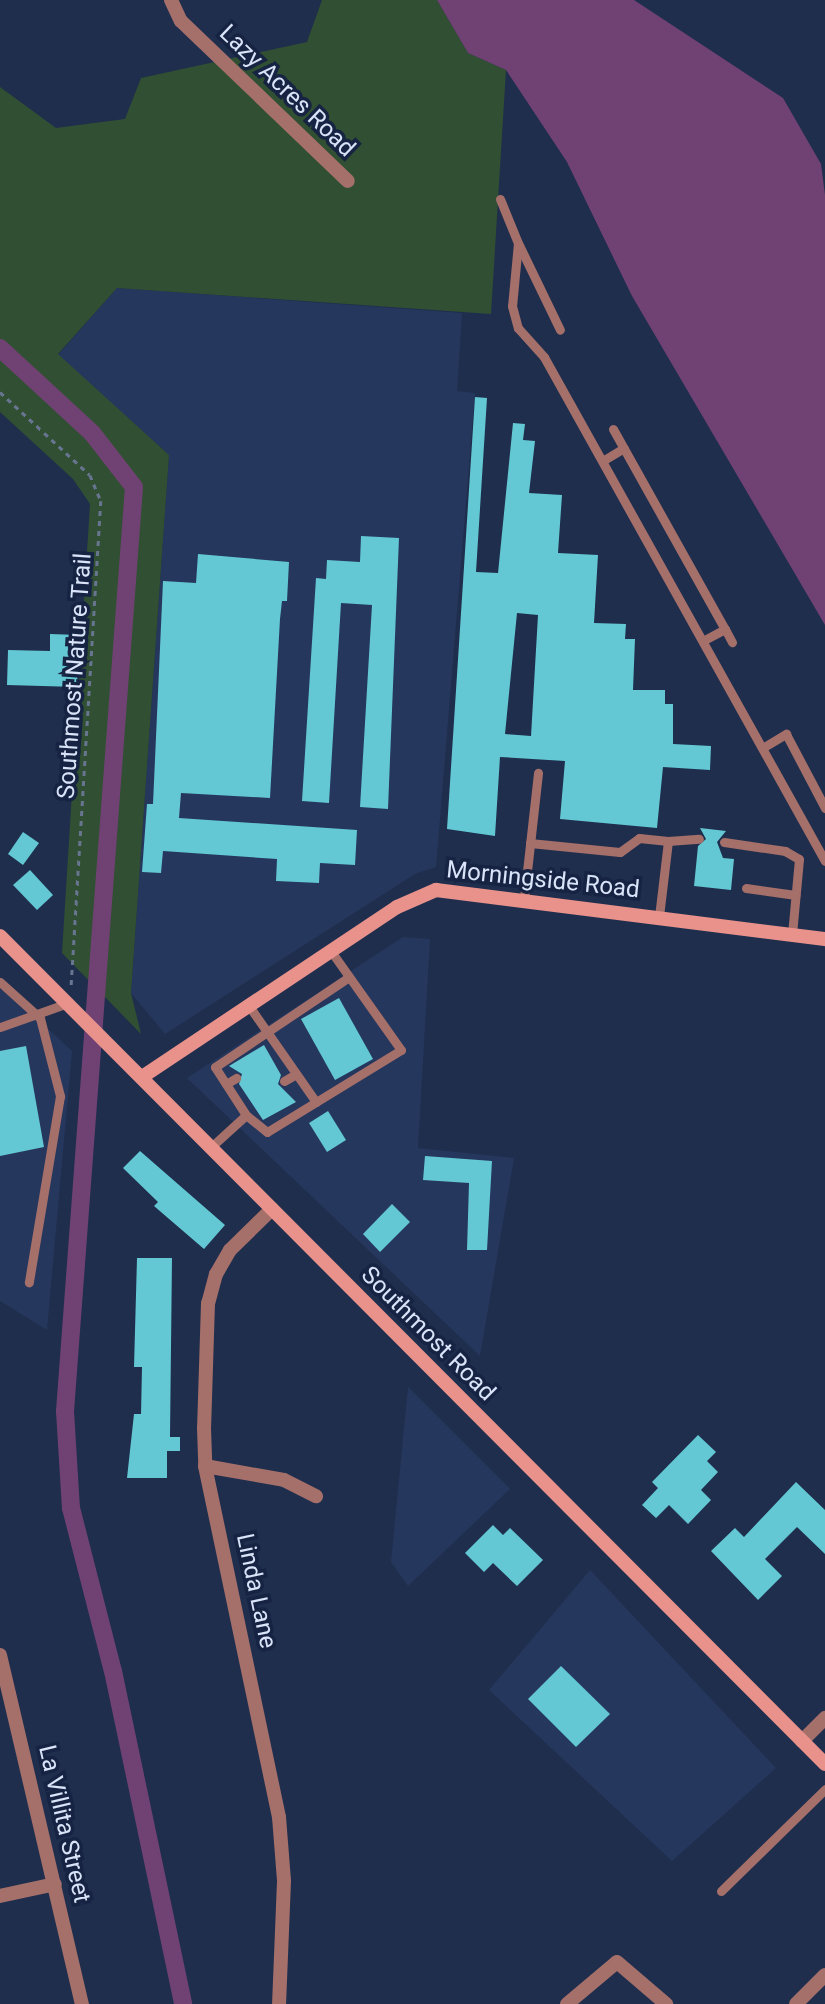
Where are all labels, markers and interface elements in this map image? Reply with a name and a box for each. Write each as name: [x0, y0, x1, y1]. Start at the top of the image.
street label: Lazy Acres Road: [213, 19, 361, 163]
street label: Southmost Nature Trail: [52, 552, 98, 800]
street label: Morningside Road: [445, 856, 641, 904]
street label: Southmost Road: [355, 1261, 501, 1407]
street label: Linda Lane: [230, 1531, 282, 1651]
street label: La Villita Street: [32, 1742, 96, 1906]

